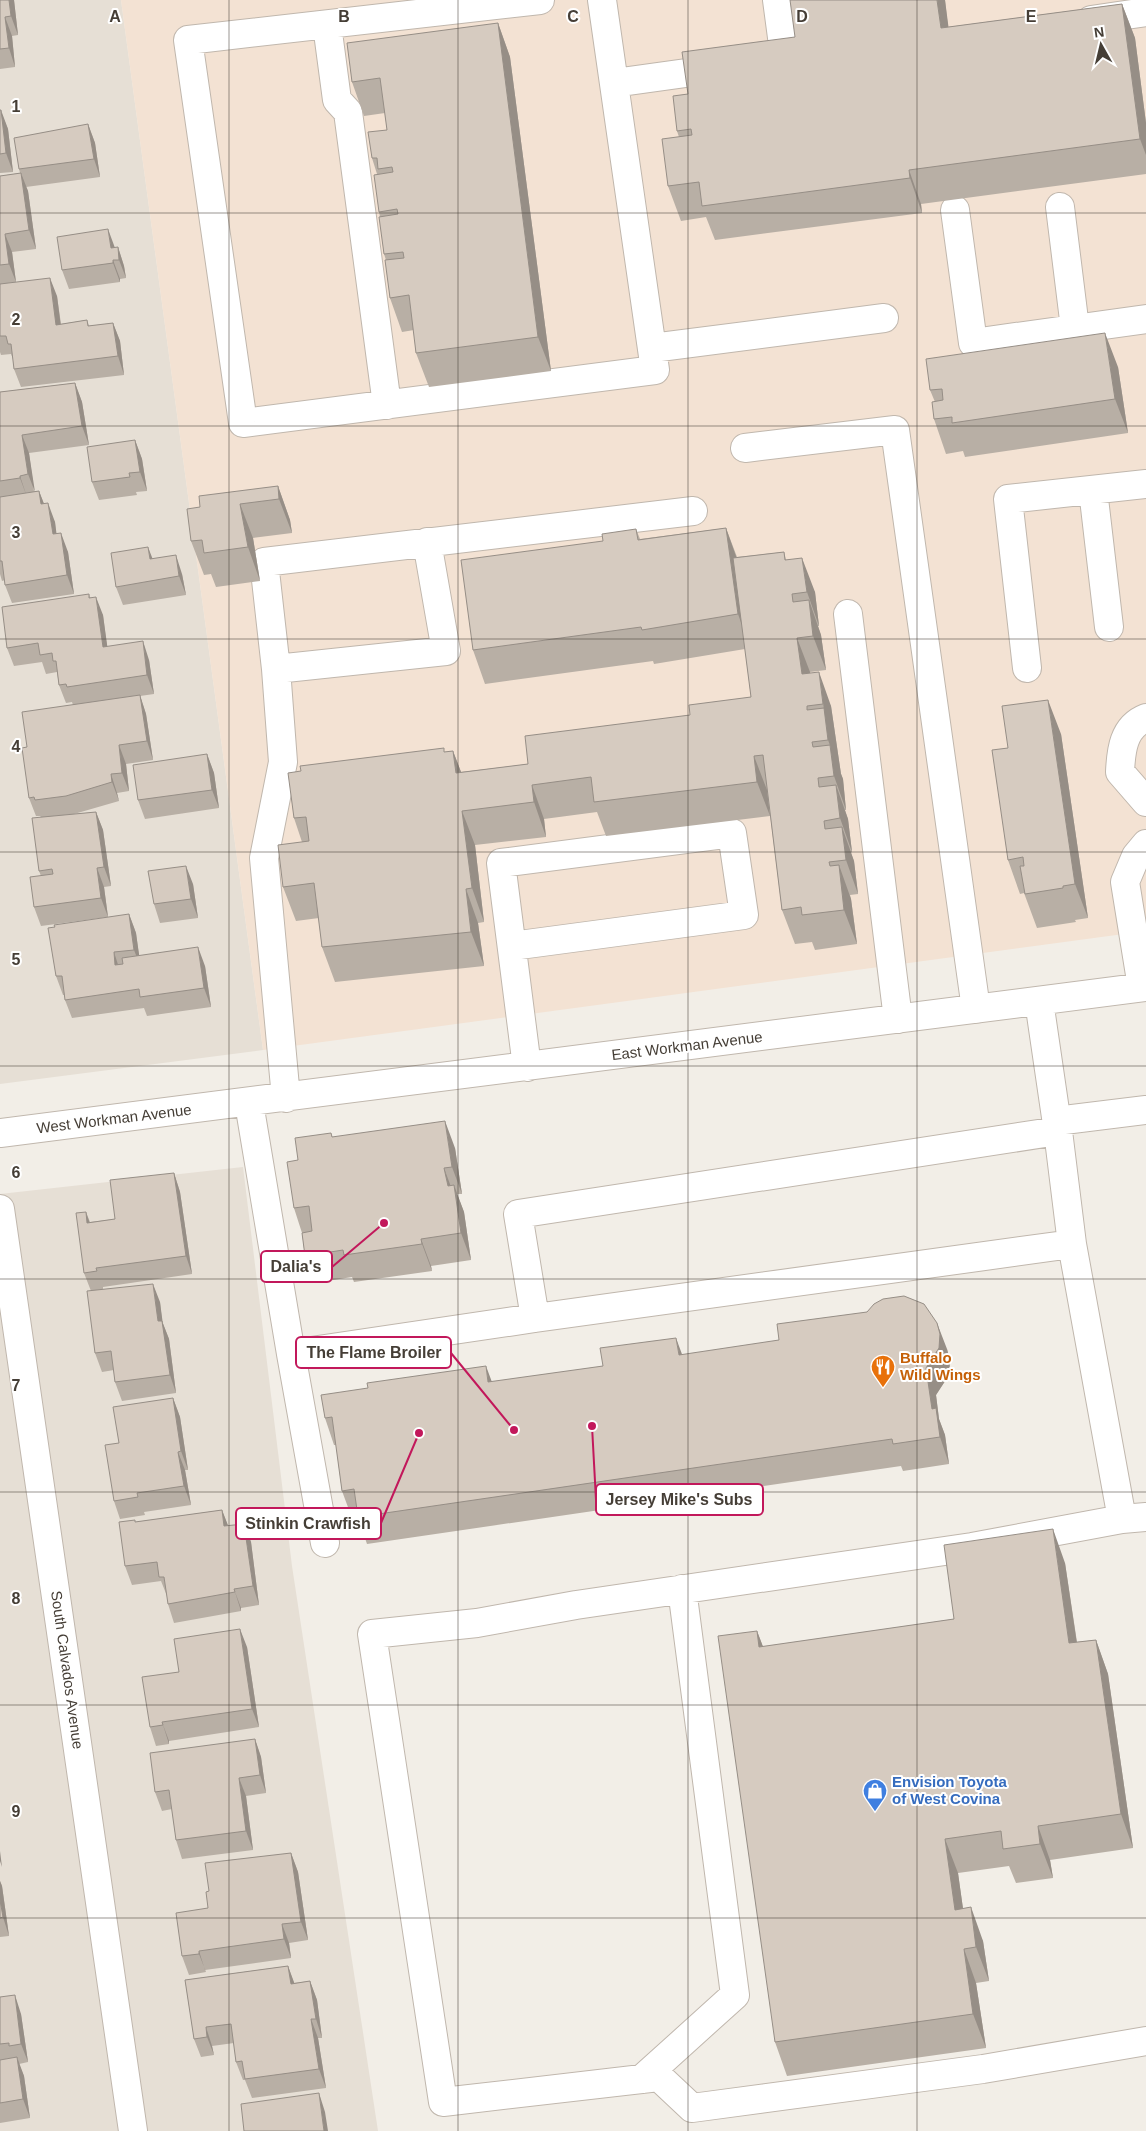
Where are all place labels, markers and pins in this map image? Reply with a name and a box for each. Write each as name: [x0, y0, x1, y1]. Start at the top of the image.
callout: Dalia's: [261, 1251, 332, 1282]
callout: The Flame Broiler: [296, 1337, 451, 1368]
place label: Buffalo Wild Wings: [900, 1349, 981, 1383]
restaurant icon: Buffalo Wild Wings: [870, 1354, 896, 1388]
callout: Jersey Mike's Subs: [596, 1484, 763, 1515]
callout: Stinkin Crawfish: [236, 1508, 381, 1539]
place label: Envision Toyota of West Covina: [892, 1773, 1007, 1807]
shop icon: Envision Toyota of West Covina: [862, 1778, 888, 1812]

